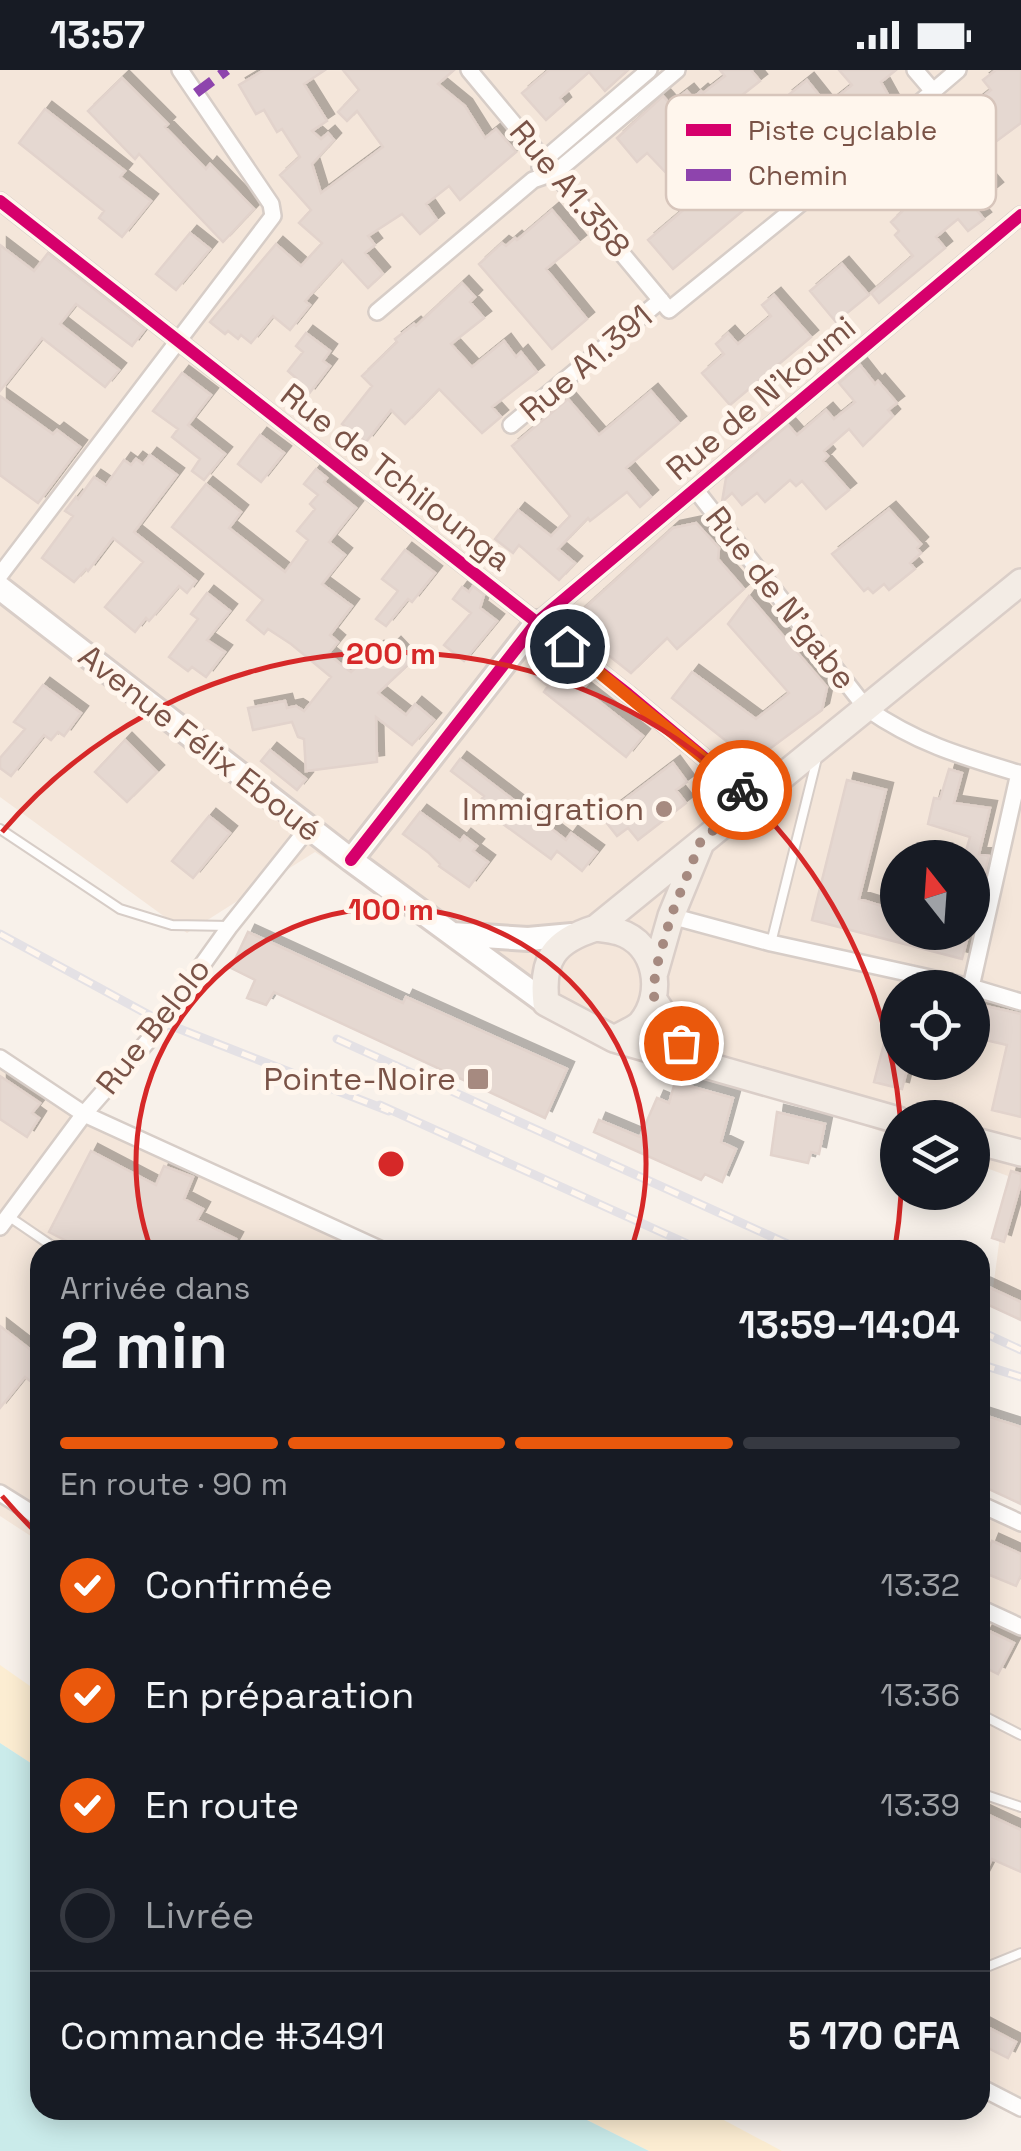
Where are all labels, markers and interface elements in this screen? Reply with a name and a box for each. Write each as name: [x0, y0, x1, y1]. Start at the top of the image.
text: 13:57: [50, 11, 145, 59]
legend: [666, 95, 996, 210]
street label: Rue A1.358: [501, 112, 639, 266]
text: Piste cyclable: [748, 112, 937, 148]
text: Chemin: [748, 157, 848, 193]
street label: Rue A1.391: [512, 296, 660, 430]
street label: Rue de N'koumi: [658, 307, 864, 489]
street label: Rue de Tchilounga: [273, 374, 519, 580]
street label: Rue de N'gabe: [697, 498, 865, 698]
pin: [525, 604, 610, 689]
icon: home: [540, 619, 595, 674]
text: 200 m: [346, 634, 436, 673]
street label: Avenue Félix Eboué: [71, 636, 329, 850]
courier: [692, 740, 792, 840]
icon: bike: [715, 763, 770, 818]
place label: Immigration: [462, 789, 644, 829]
marker: Immigration: [653, 798, 675, 820]
north arrow: [880, 840, 990, 950]
map controls: [880, 840, 990, 1210]
text: 100 m: [348, 890, 434, 929]
street label: Rue Belolo: [87, 950, 219, 1102]
button: locate: [880, 970, 990, 1080]
pin: [639, 1001, 724, 1086]
icon: bag: [654, 1016, 709, 1071]
place label: Pointe-Noire: [264, 1059, 456, 1099]
marker: Pointe-Noire: [465, 1066, 491, 1092]
button: layers: [880, 1100, 990, 1210]
centre of rings: [373, 1146, 409, 1182]
text: Arrivée dans: [60, 1268, 250, 1308]
text: 13:59–14:04: [738, 1301, 960, 1349]
text: 2 min: [60, 1304, 228, 1387]
text: En route · 90 m: [60, 1464, 288, 1504]
icon: check: [60, 1558, 115, 1613]
text: Confirmée: [145, 1561, 333, 1609]
text: 13:32: [881, 1565, 960, 1605]
icon: check: [60, 1668, 115, 1723]
text: En préparation: [145, 1671, 414, 1719]
text: 13:36: [880, 1675, 960, 1715]
icon: check: [60, 1778, 115, 1833]
text: En route: [145, 1781, 299, 1829]
text: 13:39: [880, 1785, 960, 1825]
text: Livrée: [145, 1891, 254, 1939]
text: Commande #3491: [60, 2012, 385, 2060]
text: 5 170 CFA: [788, 2012, 960, 2060]

